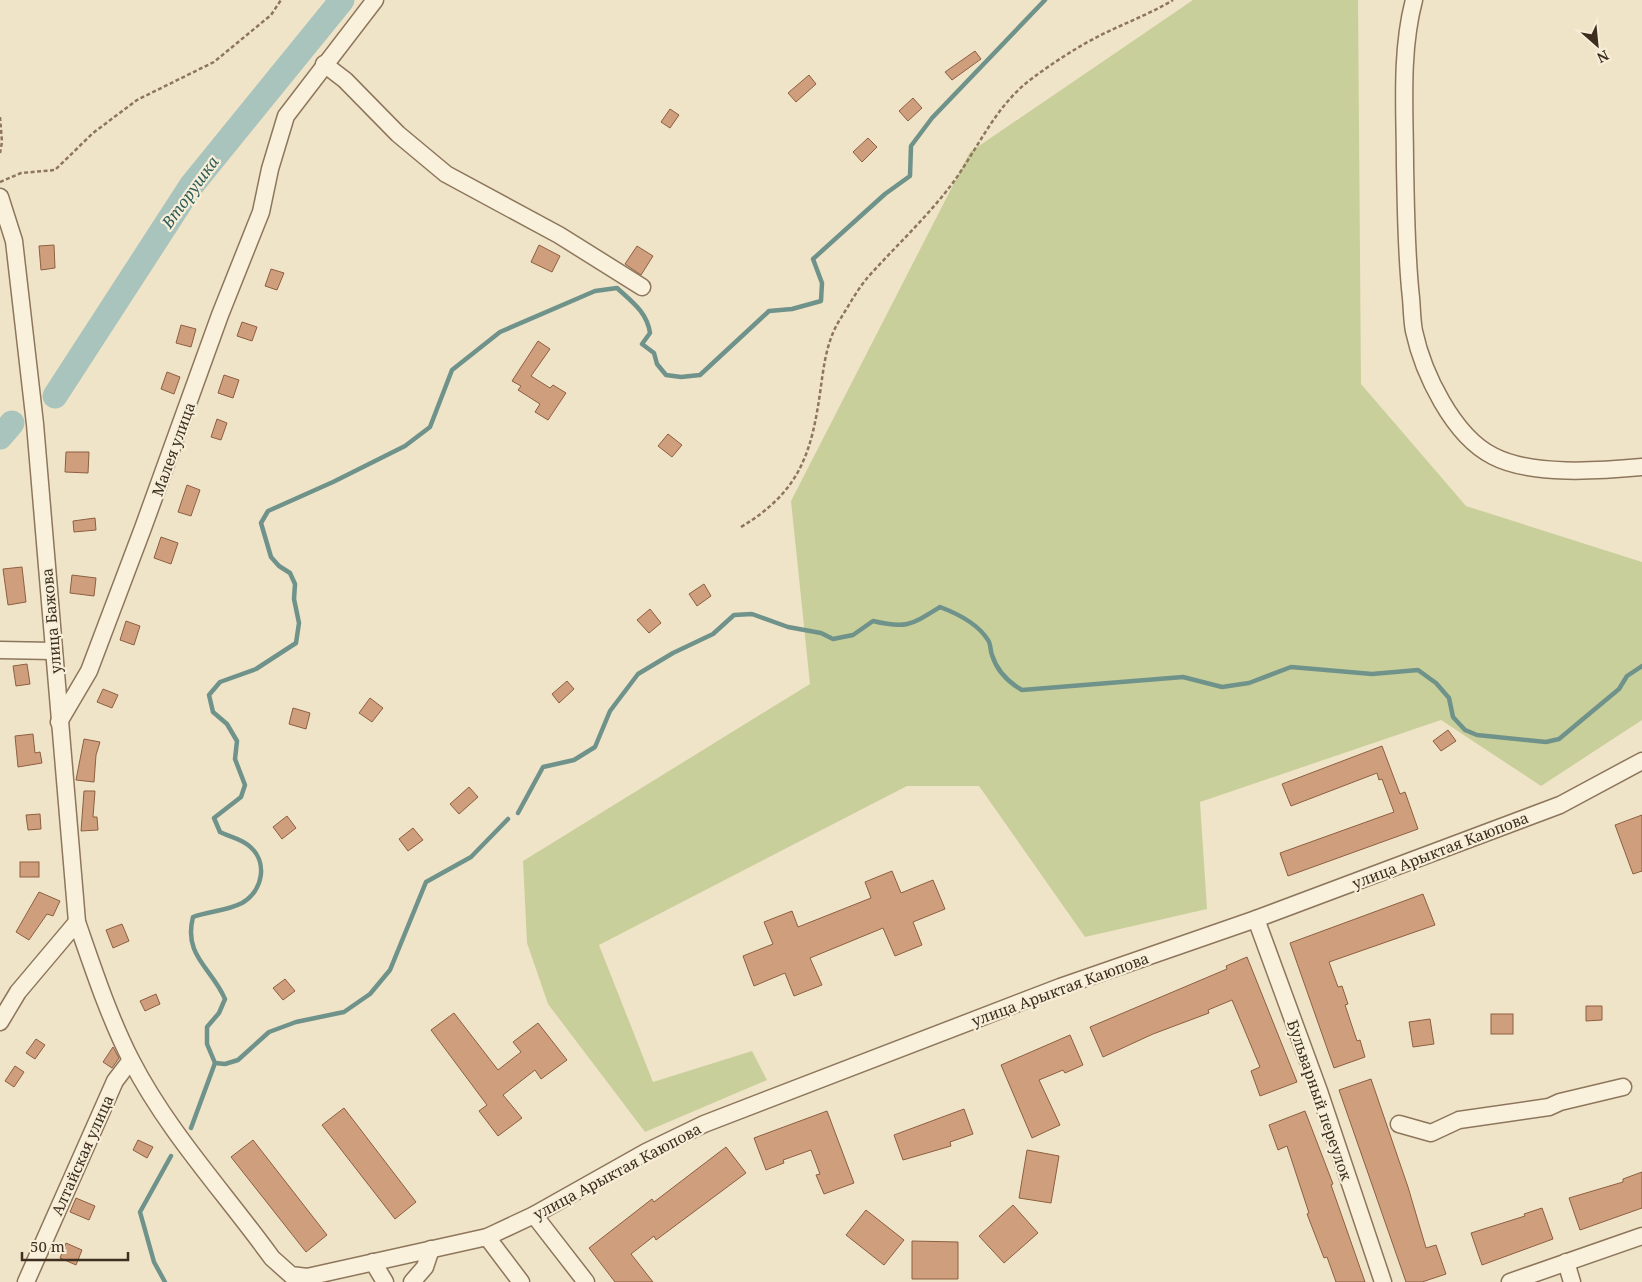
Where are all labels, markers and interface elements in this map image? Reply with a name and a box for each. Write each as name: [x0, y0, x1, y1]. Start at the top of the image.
north arrow: [1572, 20, 1622, 70]
text: N: [1594, 46, 1612, 68]
water label: Вторушка: [156, 152, 224, 233]
street label: Малея улица: [147, 399, 199, 499]
street label: улица Бажова: [36, 567, 66, 675]
street label: улица Арыктая Каюпова: [1349, 807, 1531, 893]
street label: улица Арыктая Каюпова: [969, 948, 1151, 1030]
street label: Бульварный переулок: [1283, 1017, 1357, 1183]
street label: Алтайская улица: [46, 1092, 118, 1218]
street label: улица Арыктая Каюпова: [530, 1118, 704, 1224]
scale bar: [22, 1230, 129, 1262]
text: 50 m: [30, 1236, 65, 1256]

